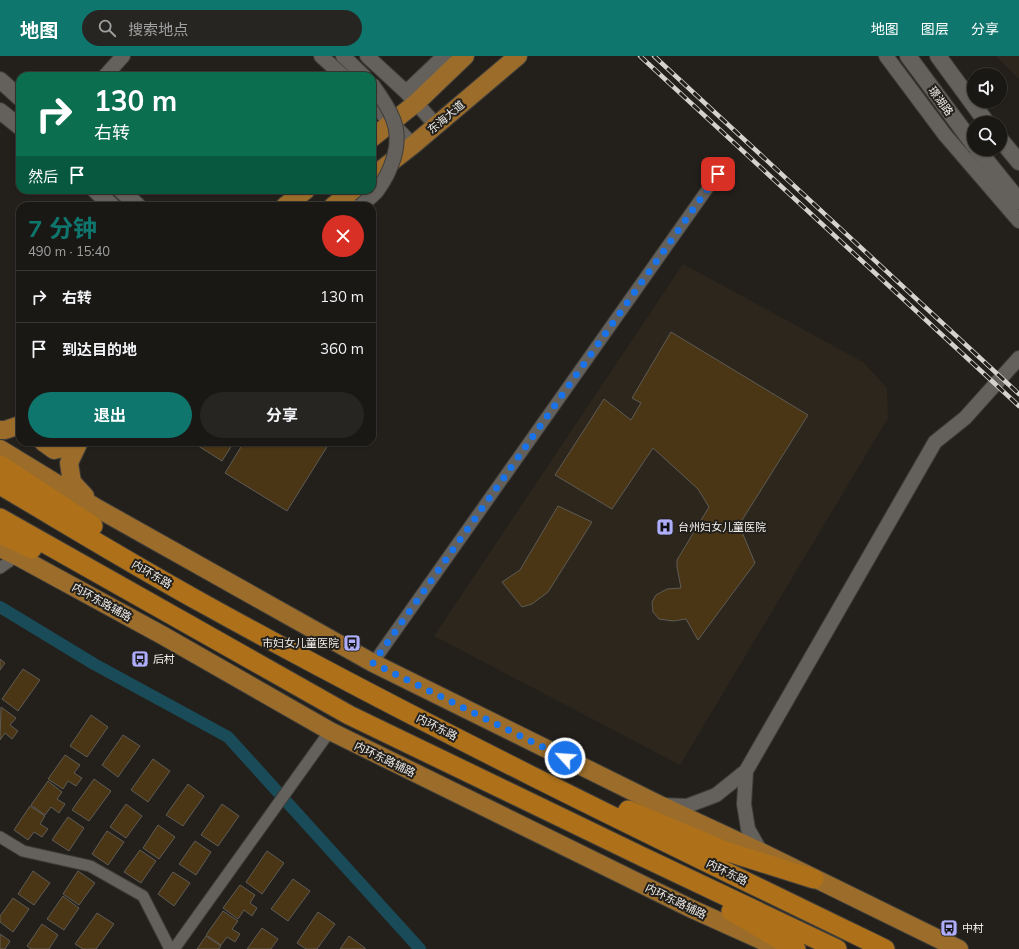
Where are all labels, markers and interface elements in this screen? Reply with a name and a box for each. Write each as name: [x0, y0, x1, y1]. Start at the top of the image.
search box: [82, 10, 362, 46]
icon: search: [96, 17, 118, 39]
text: 地图: [20, 18, 58, 42]
text: 搜索地点: [128, 20, 188, 39]
text: 地图: [871, 20, 899, 38]
text: 图层: [921, 20, 949, 38]
text: 分享: [971, 20, 999, 38]
map controls: [967, 68, 1007, 156]
button: sound: [967, 68, 1007, 108]
text: 130 m: [94, 83, 177, 118]
street label: 璟湖路: [926, 84, 956, 118]
icon: right: [28, 88, 80, 140]
street label: 东海大道: [425, 97, 467, 137]
button: search: [967, 116, 1007, 156]
text: 右转: [94, 121, 130, 144]
pin: [701, 157, 735, 191]
icon: arrive: [707, 163, 729, 185]
icon: arrive: [66, 164, 88, 186]
text: 然后: [28, 167, 58, 186]
text: 7 分钟: [28, 213, 97, 243]
button: close: [322, 215, 364, 257]
text: 490 m · 15:40: [28, 243, 110, 259]
icon: right: [28, 286, 50, 308]
text: 130 m: [320, 287, 364, 306]
text: 右转: [62, 288, 92, 307]
icon: arrive: [28, 338, 50, 360]
text: 360 m: [320, 339, 364, 358]
text: 到达目的地: [62, 340, 137, 359]
button: 退出: [28, 392, 192, 438]
button: 分享: [200, 392, 364, 438]
hospital icon: 台州妇女儿童医院: [655, 517, 675, 537]
place label: 台州妇女儿童医院: [678, 520, 766, 534]
street label: 内环东路: [129, 557, 175, 591]
street label: 内环东路辅路: [70, 580, 134, 624]
bus stop icon: 市妇女儿童医院: [342, 633, 362, 653]
place label: 市妇女儿童医院: [262, 636, 339, 650]
bus stop icon: 后村: [130, 649, 150, 669]
place label: 后村: [153, 652, 175, 666]
street label: 内环东路: [414, 711, 460, 743]
position arrow: [544, 737, 586, 779]
street label: 内环东路辅路: [352, 738, 418, 780]
street label: 内环东路: [704, 856, 750, 888]
street label: 内环东路辅路: [643, 880, 709, 922]
bus stop icon: 中村: [939, 918, 959, 938]
place label: 中村: [962, 921, 984, 935]

